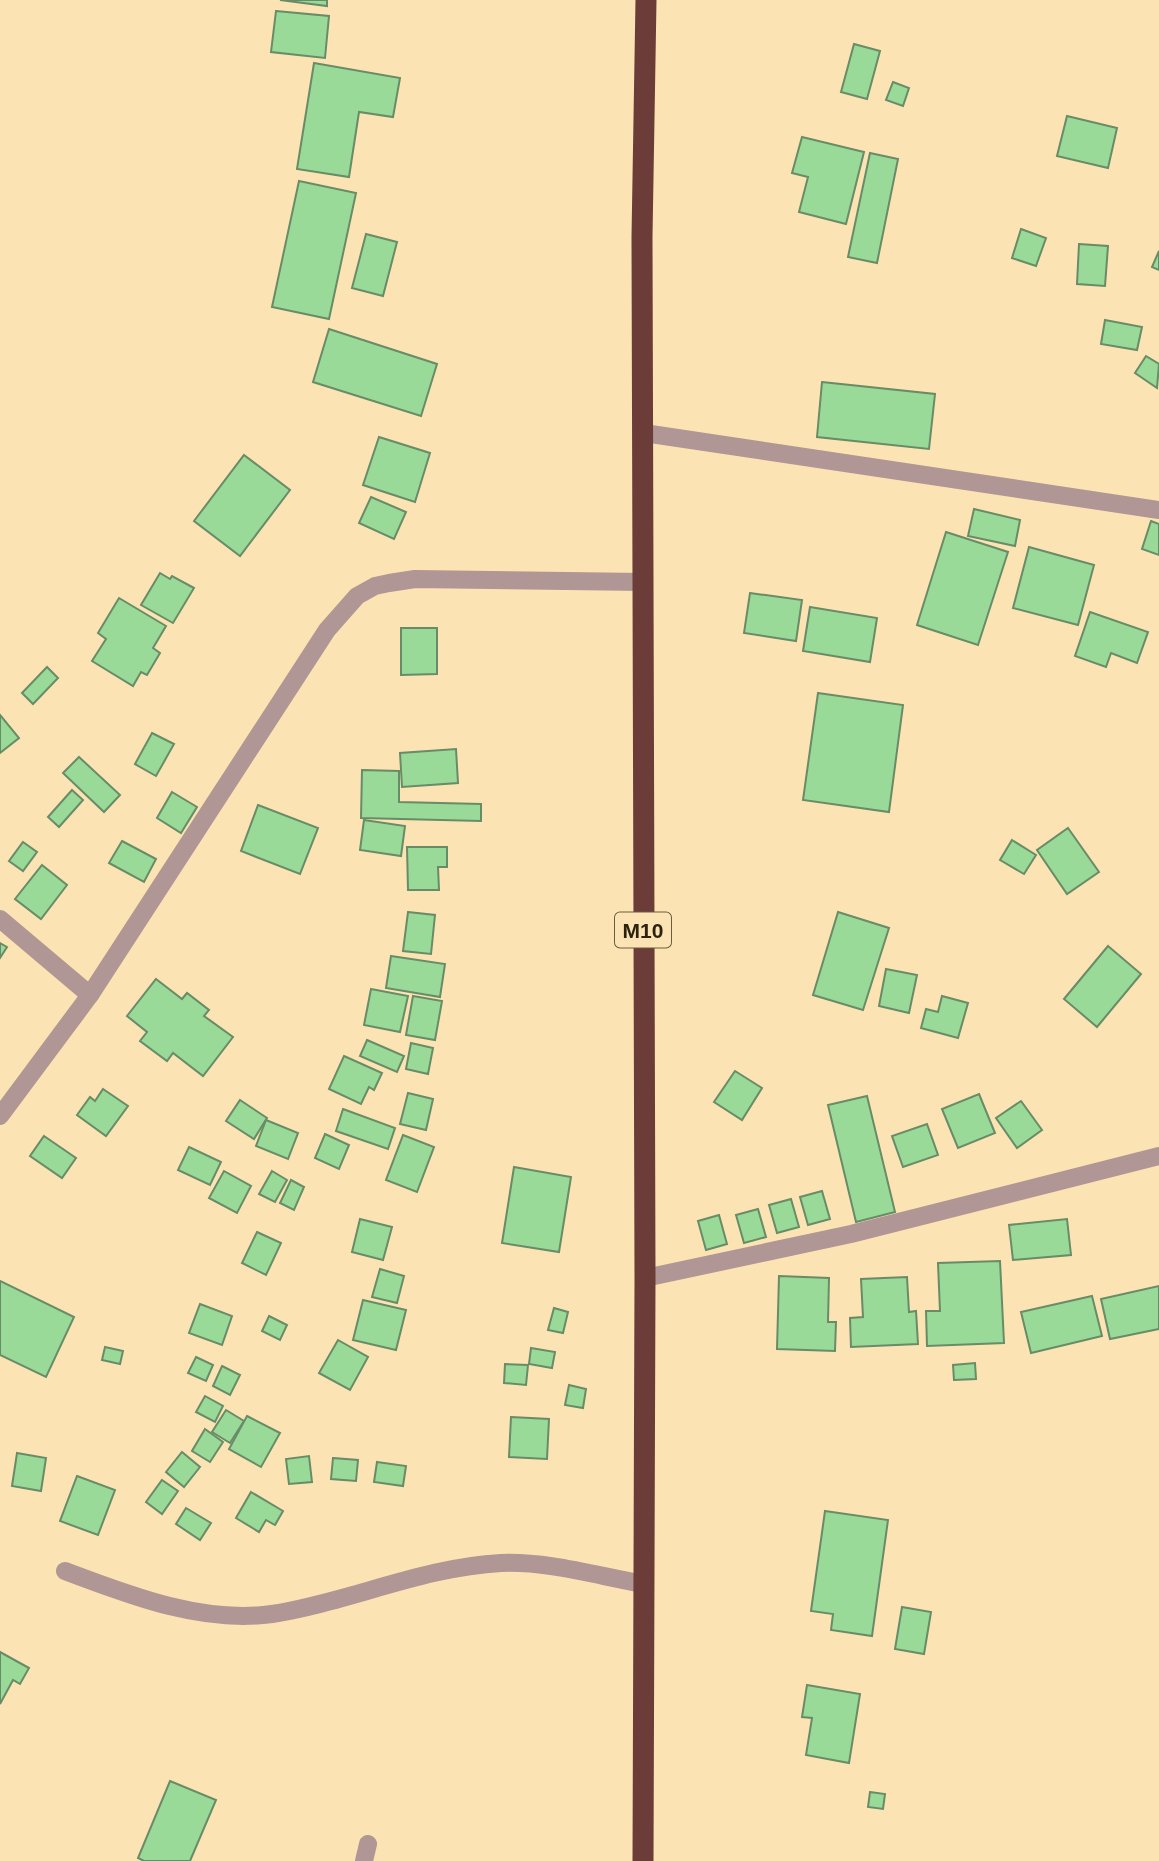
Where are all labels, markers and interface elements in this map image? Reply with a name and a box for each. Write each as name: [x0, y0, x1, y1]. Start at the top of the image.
road number: M10: [615, 912, 671, 948]

